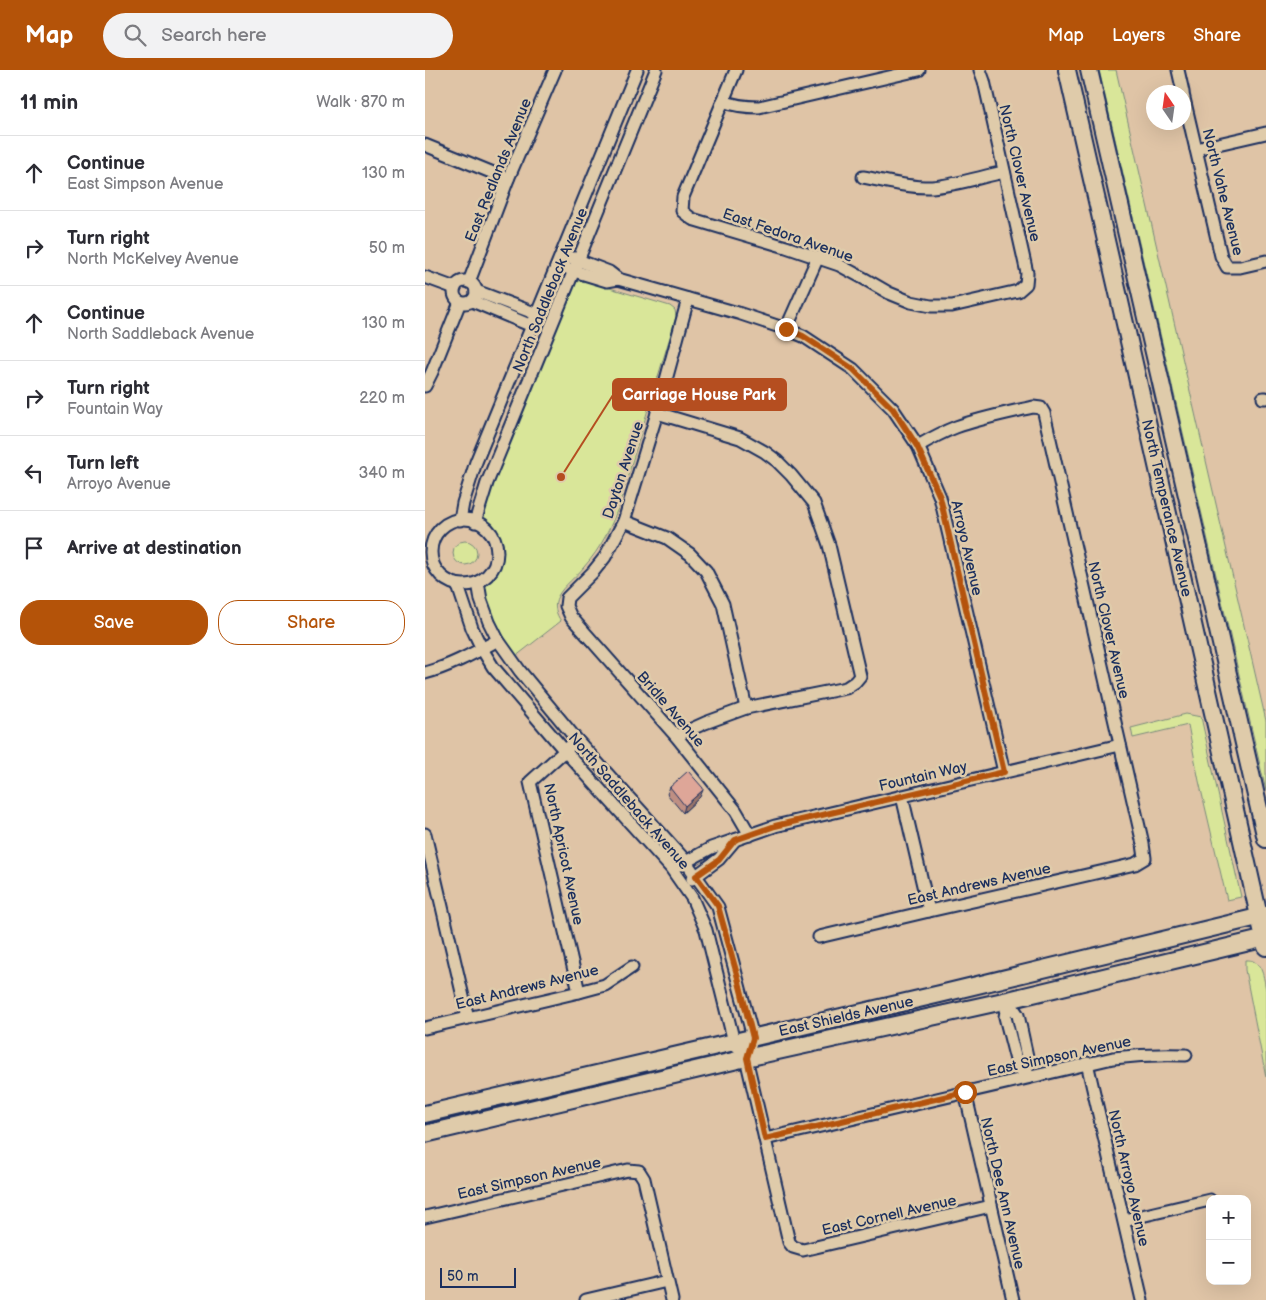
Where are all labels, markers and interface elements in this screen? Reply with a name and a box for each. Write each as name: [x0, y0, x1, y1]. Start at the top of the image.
search box: [103, 13, 453, 58]
text: Map: [25, 21, 73, 50]
icon: search: [121, 21, 149, 49]
text: Search here: [161, 24, 267, 47]
text: Map: [1048, 25, 1084, 46]
text: Layers: [1112, 25, 1165, 46]
text: Share: [1193, 25, 1241, 46]
north arrow: [1146, 85, 1191, 130]
text: 11 min: [20, 90, 78, 115]
text: Walk · 870 m: [316, 93, 405, 112]
street label: East Redlands Avenue: [461, 96, 536, 245]
street label: North Clover Avenue: [994, 103, 1045, 244]
street label: North Vahe Avenue: [1198, 127, 1247, 258]
text: Continue: [67, 152, 145, 175]
icon: ahead: [20, 159, 48, 187]
text: 130 m: [362, 164, 405, 183]
text: East Simpson Avenue: [67, 175, 223, 194]
street label: East Fedora Avenue: [720, 204, 856, 267]
street label: North Saddleback Avenue: [509, 205, 592, 375]
text: Turn right: [67, 227, 150, 250]
icon: right: [20, 234, 48, 262]
text: 50 m: [369, 239, 405, 258]
text: North McKelvey Avenue: [67, 250, 239, 269]
text: Continue: [67, 302, 145, 325]
icon: ahead: [20, 309, 48, 337]
text: 130 m: [362, 314, 405, 333]
route end: [775, 318, 798, 341]
text: North Saddleback Avenue: [67, 325, 254, 344]
text: Turn right: [67, 377, 150, 400]
callout: Carriage House Park: [613, 379, 786, 410]
icon: right: [20, 384, 48, 412]
text: Carriage House Park: [622, 386, 776, 405]
text: 220 m: [359, 389, 405, 408]
text: Fountain Way: [67, 400, 163, 419]
street label: North Temperance Avenue: [1137, 418, 1196, 599]
street label: Dayton Avenue: [599, 419, 648, 521]
text: Turn left: [67, 452, 139, 475]
icon: left: [20, 459, 48, 487]
text: 340 m: [358, 464, 405, 483]
text: Arroyo Avenue: [67, 475, 171, 494]
street label: Arroyo Avenue: [946, 499, 987, 598]
icon: arrive: [20, 534, 48, 562]
text: Arrive at destination: [67, 537, 242, 560]
street label: North Clover Avenue: [1083, 560, 1134, 701]
button: Save: [20, 600, 208, 645]
button: Share: [218, 600, 405, 645]
street label: Bridle Avenue: [633, 668, 709, 751]
street label: North Saddleback Avenue: [564, 729, 693, 874]
street label: Fountain Way: [877, 757, 969, 796]
street label: North Apricot Avenue: [539, 781, 588, 927]
street label: East Andrews Avenue: [906, 859, 1053, 910]
street label: East Andrews Avenue: [454, 961, 601, 1014]
street label: East Shields Avenue: [777, 992, 915, 1041]
street label: East Simpson Avenue: [985, 1032, 1133, 1081]
route start: [954, 1081, 977, 1104]
street label: North Arroyo Avenue: [1104, 1108, 1153, 1248]
street label: North Dee Ann Avenue: [976, 1115, 1029, 1271]
street label: East Simpson Avenue: [456, 1153, 603, 1204]
street label: East Cornell Avenue: [820, 1191, 958, 1240]
map controls: [1206, 1195, 1251, 1285]
button: +: [1206, 1195, 1251, 1240]
button: −: [1206, 1240, 1251, 1285]
scale bar: [440, 1265, 516, 1288]
text: 50 m: [447, 1268, 479, 1285]

